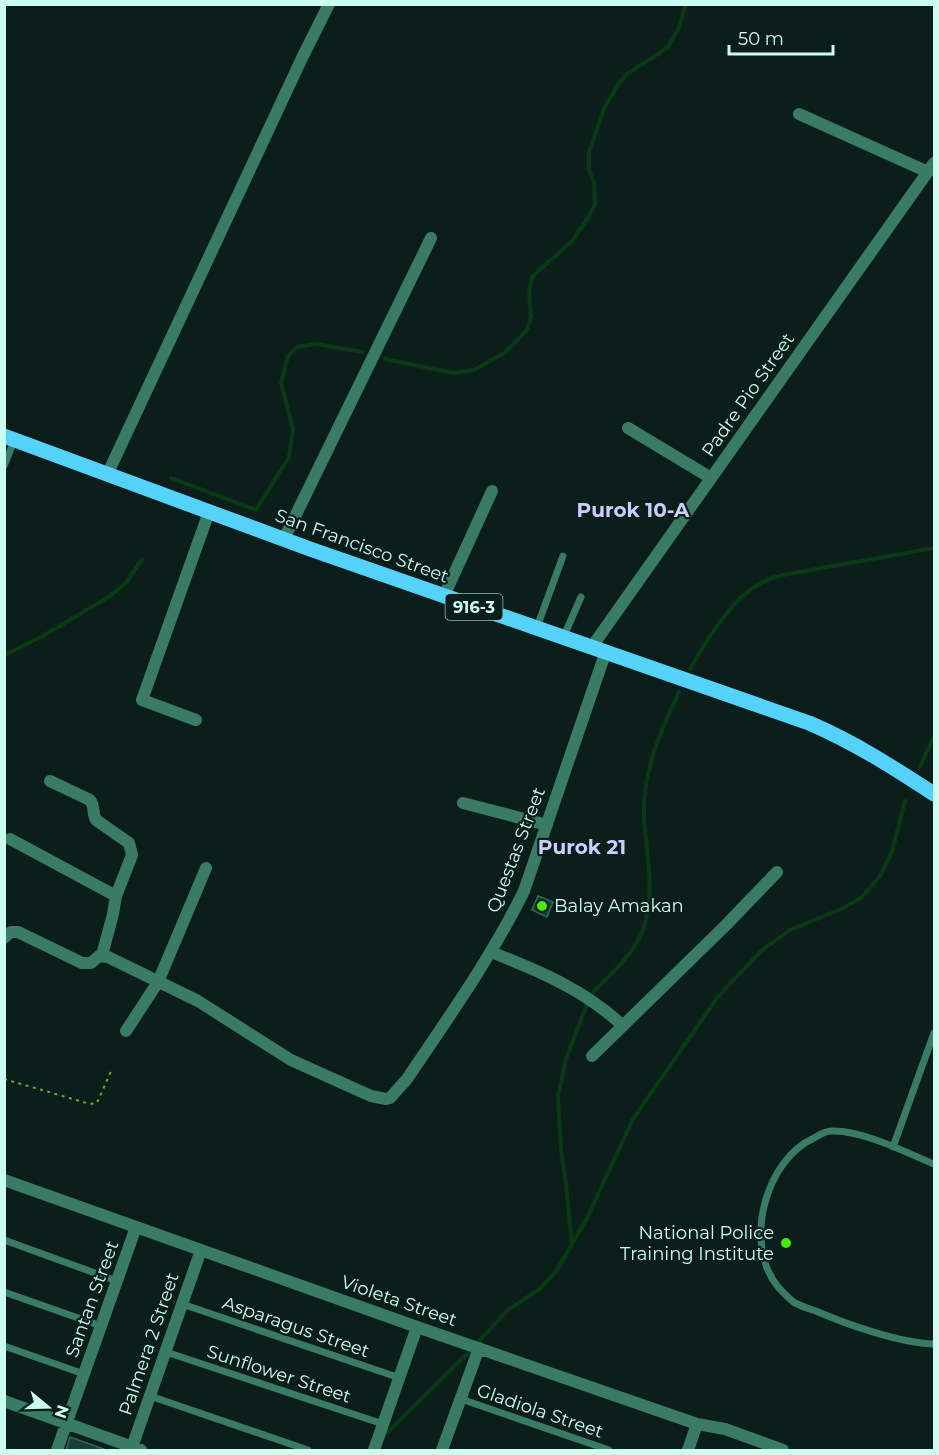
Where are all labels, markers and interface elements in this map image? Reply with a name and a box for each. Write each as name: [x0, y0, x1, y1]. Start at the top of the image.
scale bar: [729, 18, 832, 56]
text: 50 m: [738, 28, 784, 50]
street label: Padre Pio Street: [697, 329, 799, 461]
district label: Purok 10-A: [577, 498, 690, 522]
street label: San Francisco Street: [272, 504, 452, 588]
road number: 916-3: [446, 594, 502, 620]
street label: Questas Street: [482, 784, 550, 916]
district label: Purok 21: [538, 835, 626, 859]
place label: Balay Amakan: [554, 895, 684, 917]
marker: Balay Amakan: [535, 899, 549, 913]
place label: National Police Training Institute: [620, 1222, 774, 1265]
marker: National Police Training Institute: [779, 1236, 793, 1250]
street label: Santan Street: [61, 1238, 123, 1360]
street label: Palmera 2 Street: [114, 1270, 184, 1418]
street label: Violeta Street: [338, 1271, 460, 1331]
street label: Asparagus Street: [220, 1292, 372, 1362]
street label: Sunflower Street: [204, 1340, 354, 1408]
north arrow: [18, 1377, 78, 1437]
street label: Gladiola Street: [474, 1379, 606, 1443]
text: N: [51, 1403, 73, 1421]

